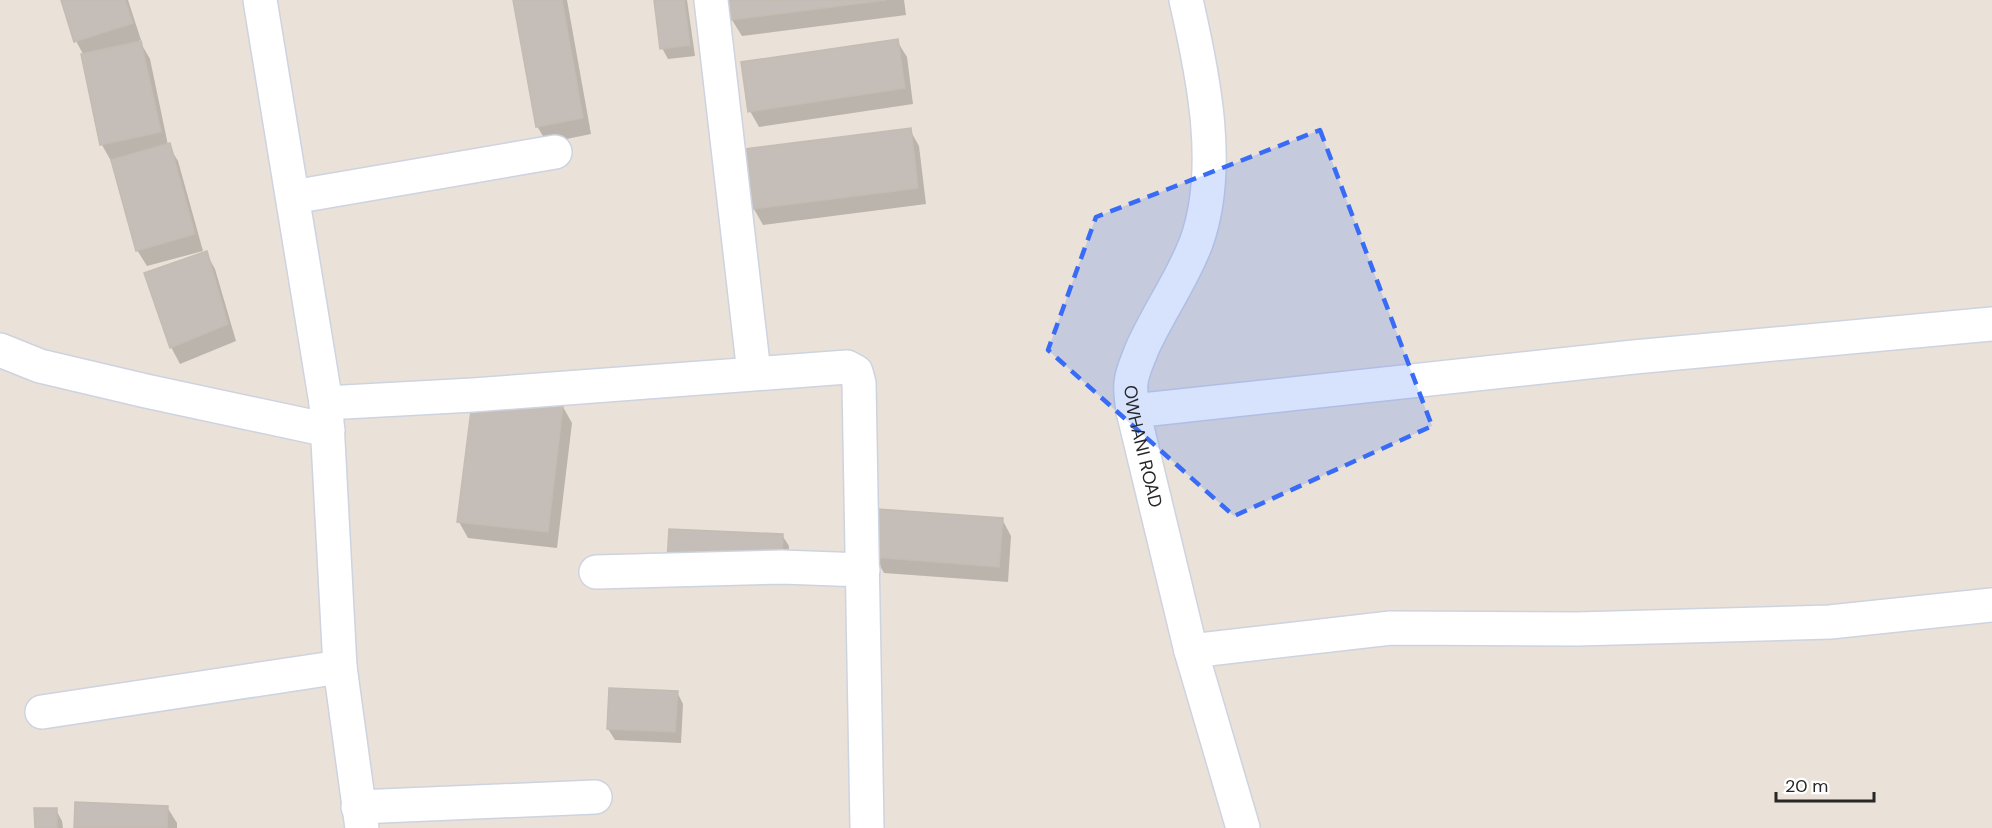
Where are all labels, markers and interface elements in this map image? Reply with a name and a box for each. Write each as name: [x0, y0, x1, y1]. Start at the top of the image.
street label: OWHANI ROAD: [1118, 385, 1168, 510]
scale bar: [1776, 765, 1874, 803]
text: 20 m: [1785, 774, 1828, 798]

